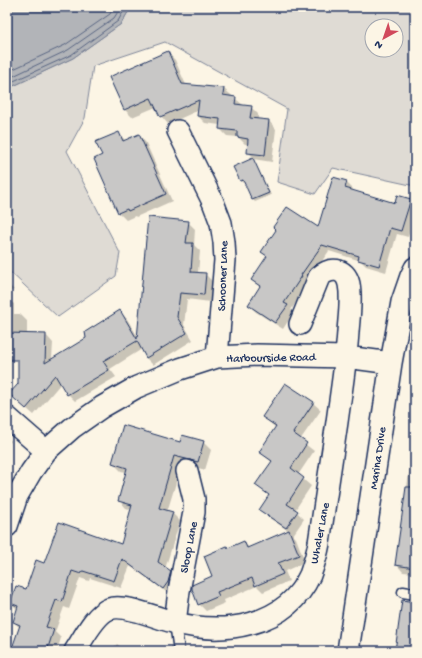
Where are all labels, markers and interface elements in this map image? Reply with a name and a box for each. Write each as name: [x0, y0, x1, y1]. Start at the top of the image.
north arrow: [364, 18, 404, 58]
text: N: [372, 37, 385, 51]
street label: Schooner Lane: [216, 240, 232, 312]
street label: Harbourside Road: [226, 351, 317, 367]
street label: Marina Drive: [368, 425, 390, 491]
street label: Whaler Lane: [308, 501, 334, 565]
street label: Sloop Lane: [178, 520, 202, 574]

